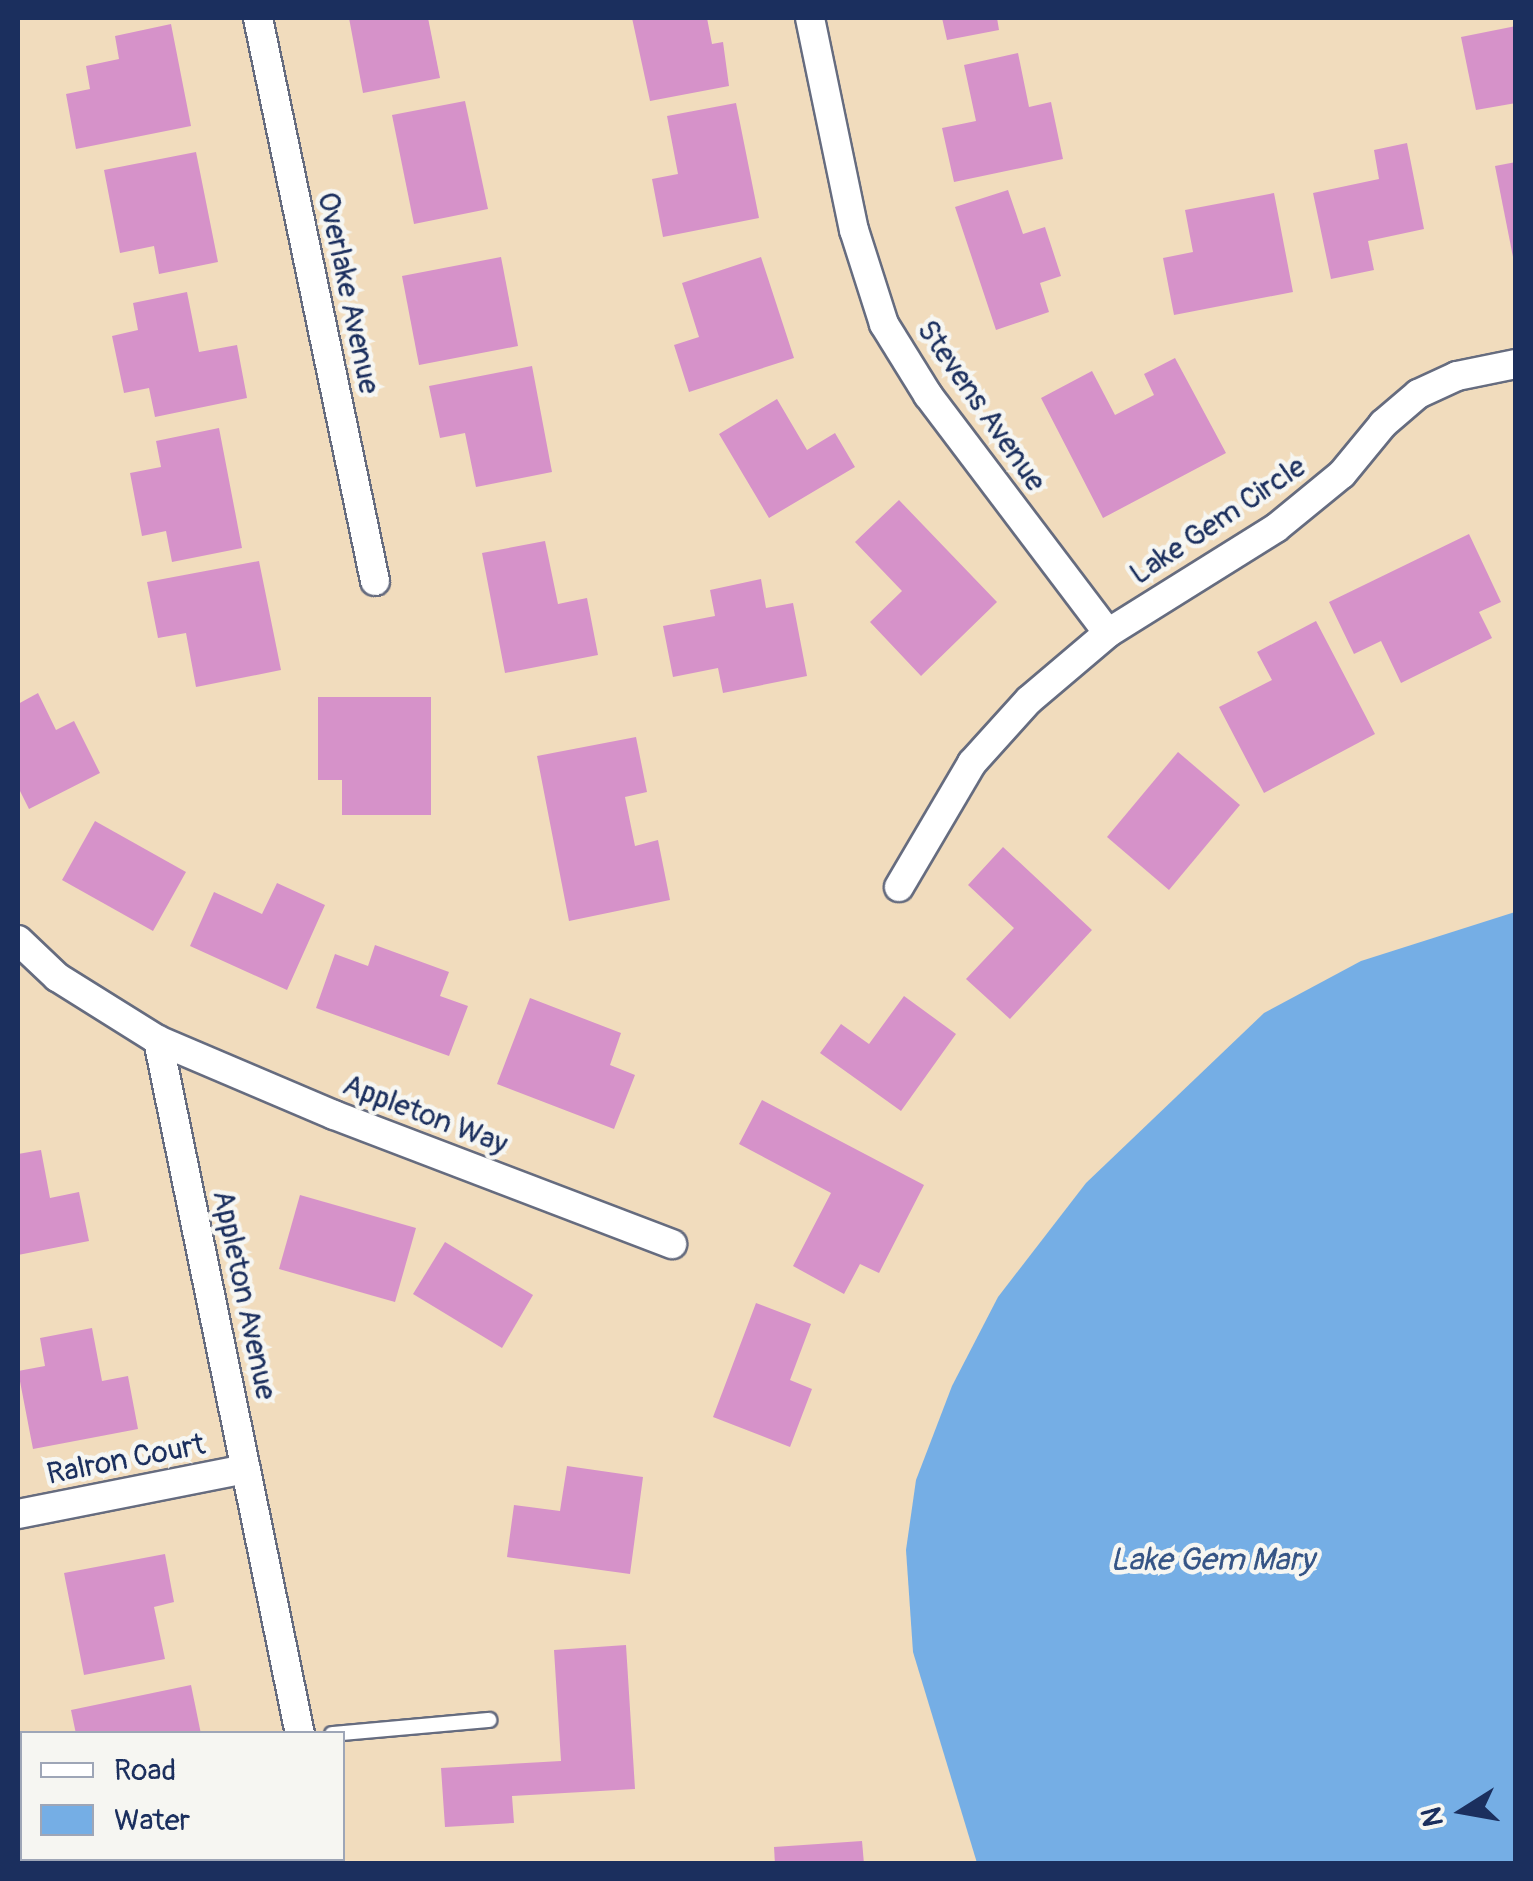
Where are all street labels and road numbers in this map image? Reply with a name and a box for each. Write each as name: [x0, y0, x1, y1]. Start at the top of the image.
street label: Overlake Avenue: [309, 189, 387, 397]
street label: Stevens Avenue: [909, 314, 1053, 498]
street label: Lake Gem Circle: [1123, 449, 1313, 593]
street label: Appleton Way: [338, 1067, 512, 1163]
street label: Appleton Avenue: [204, 1187, 284, 1403]
street label: Ralron Court: [44, 1427, 208, 1493]

